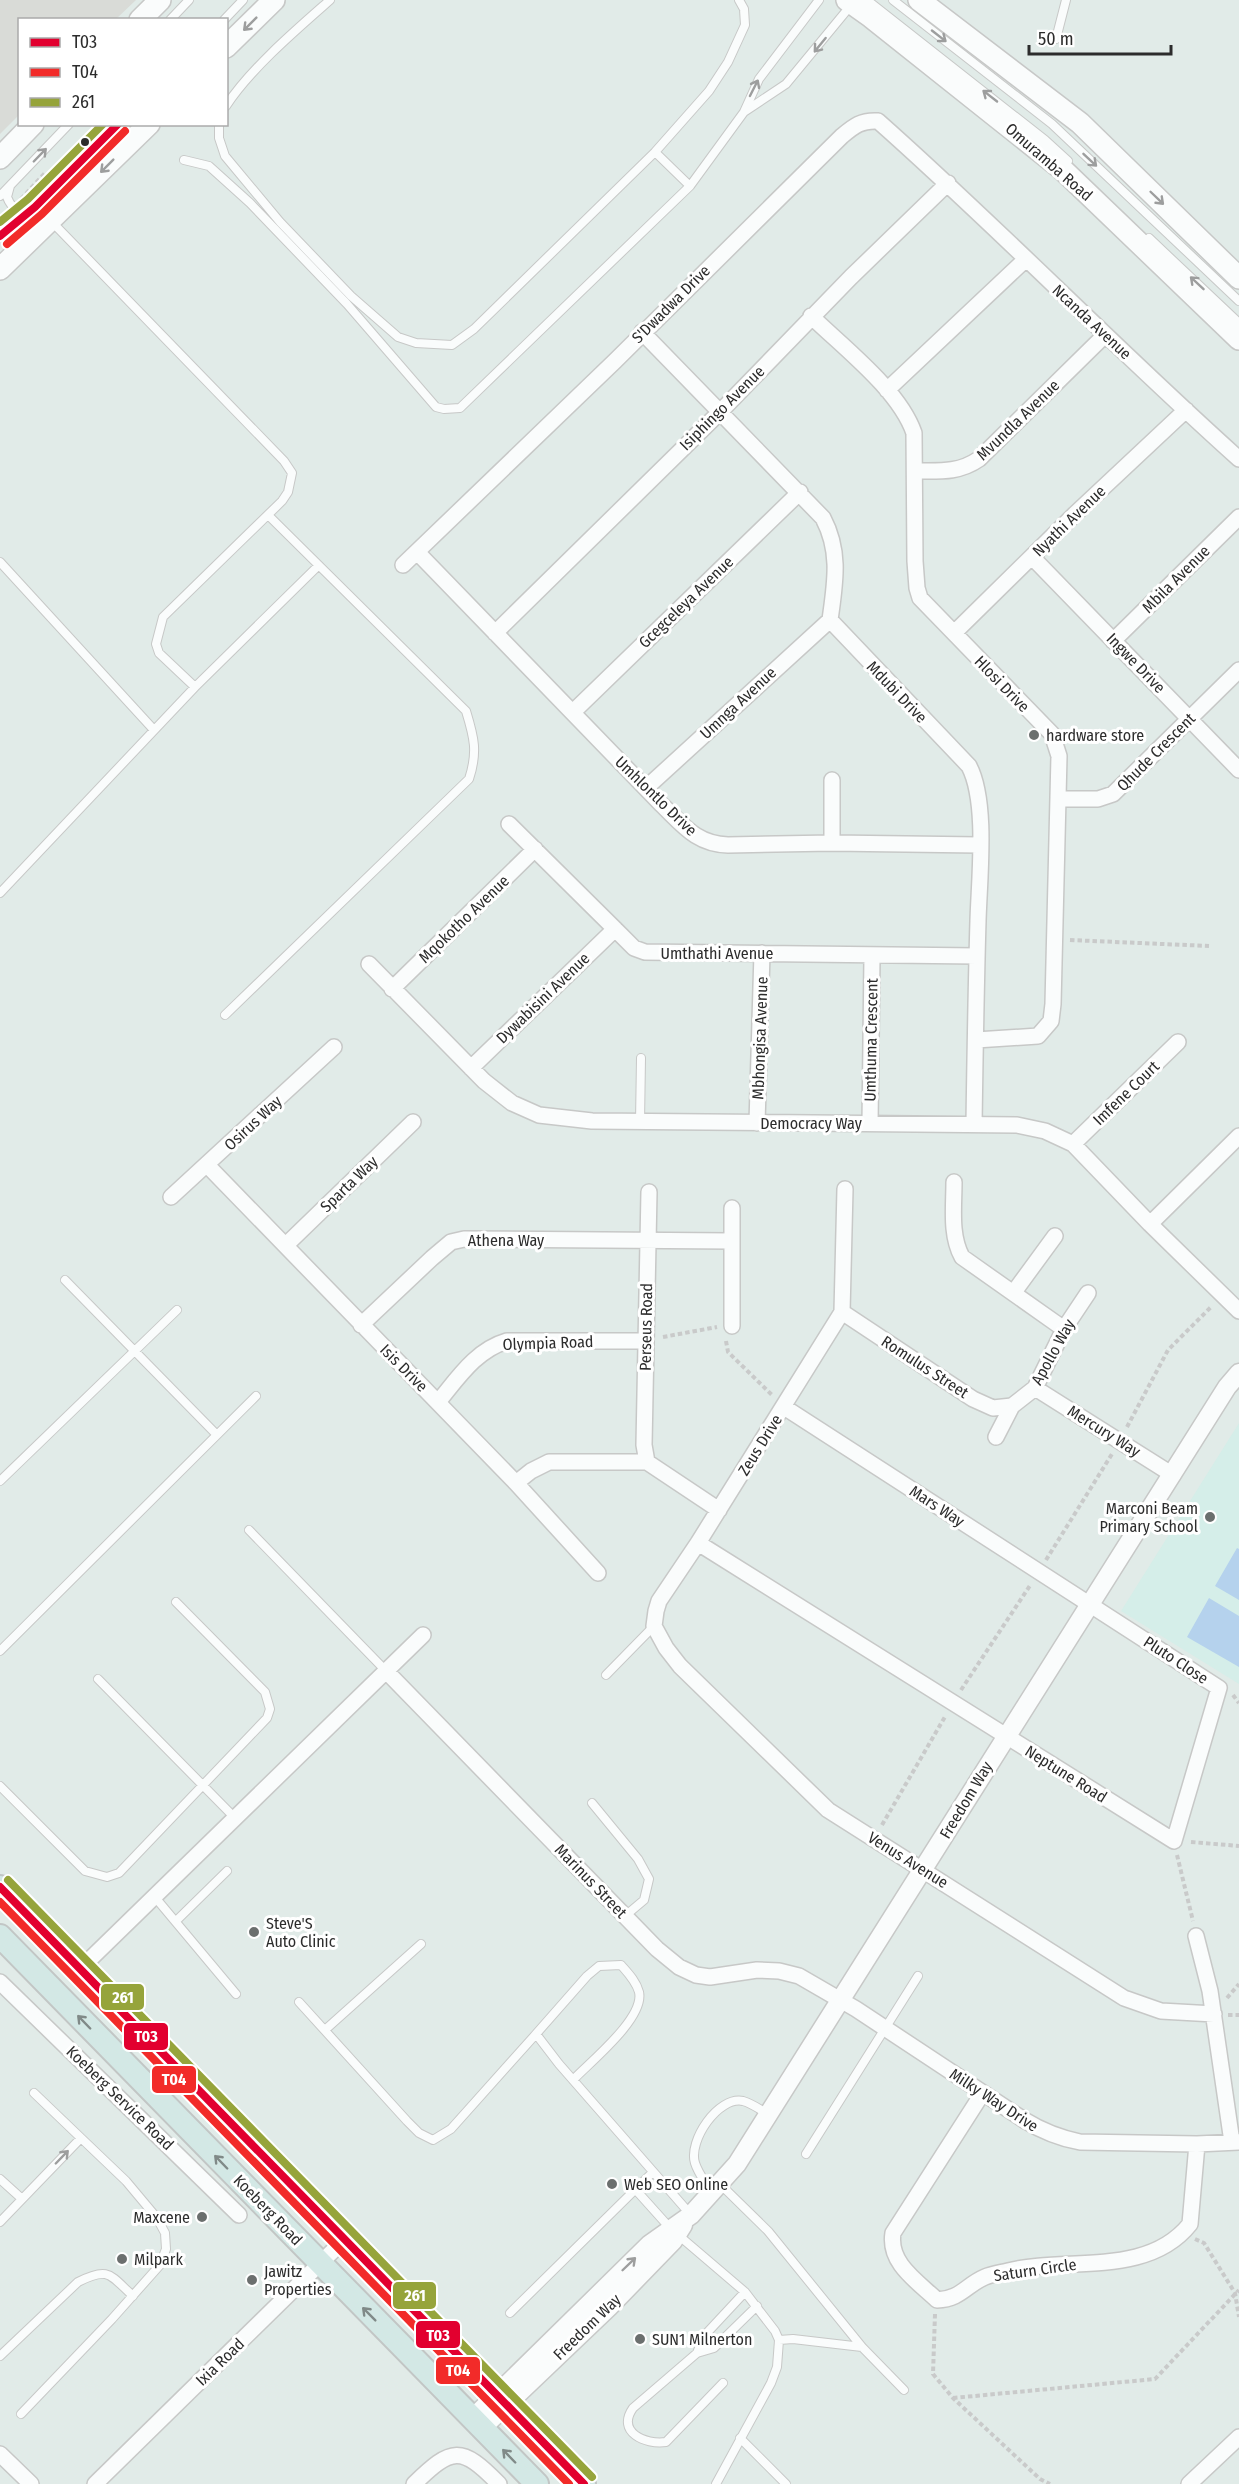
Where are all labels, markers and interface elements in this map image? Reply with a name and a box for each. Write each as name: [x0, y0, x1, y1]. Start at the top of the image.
one-way arrow: [243, 16, 258, 31]
legend: [18, 18, 228, 126]
scale bar: [1029, 18, 1172, 56]
text: 50 m: [1038, 28, 1074, 50]
one-way arrow: [931, 30, 947, 43]
text: T03: [72, 31, 97, 53]
one-way arrow: [813, 36, 826, 52]
text: T04: [72, 61, 98, 83]
one-way arrow: [749, 80, 760, 98]
one-way arrow: [983, 89, 998, 103]
text: 261: [72, 91, 95, 113]
street label: Omuramba Road: [1002, 119, 1096, 205]
unlabelled marker: [79, 136, 91, 148]
one-way arrow: [33, 147, 47, 162]
one-way arrow: [1082, 153, 1097, 167]
one-way arrow: [99, 158, 114, 173]
one-way arrow: [1150, 191, 1165, 206]
street label: S'Dwadwa Drive: [628, 261, 714, 347]
one-way arrow: [1189, 276, 1204, 290]
street label: Ncanda Avenue: [1049, 281, 1135, 363]
street label: Isiphingo Avenue: [676, 362, 768, 454]
street label: Mvundla Avenue: [973, 376, 1063, 464]
street label: Nyathi Avenue: [1029, 481, 1109, 560]
street label: Mbila Avenue: [1138, 541, 1214, 617]
street label: Gcegceleya Avenue: [635, 552, 737, 652]
street label: Ingwe Drive: [1103, 629, 1169, 697]
street label: Hlosi Drive: [971, 652, 1033, 716]
street label: Mdubi Drive: [863, 657, 931, 727]
street label: Umnga Avenue: [696, 663, 780, 743]
street label: Qhude Crescent: [1113, 708, 1200, 795]
place label: hardware store: [1046, 726, 1144, 745]
marker: hardware store: [1027, 728, 1041, 742]
street label: Umhlontlo Drive: [611, 752, 701, 840]
street label: Mqokotho Avenue: [415, 871, 513, 967]
street label: Umthathi Avenue: [661, 944, 773, 963]
street label: Dywabisini Avenue: [492, 949, 594, 1047]
street label: Mbhongisa Avenue: [748, 976, 772, 1100]
street label: Umthuma Crescent: [860, 977, 882, 1102]
street label: Imfene Court: [1089, 1056, 1164, 1129]
street label: Osirus Way: [220, 1091, 286, 1154]
street label: Democracy Way: [760, 1114, 863, 1133]
street label: Sparta Way: [316, 1151, 382, 1216]
street label: Athena Way: [468, 1231, 545, 1250]
street label: Perseus Road: [636, 1283, 656, 1371]
street label: Apollo Way: [1027, 1315, 1079, 1388]
street label: Olympia Road: [502, 1332, 594, 1354]
street label: Romulus Street: [878, 1332, 973, 1403]
street label: Isis Drive: [376, 1340, 432, 1396]
street label: Mercury Way: [1064, 1401, 1145, 1461]
street label: Zeus Drive: [734, 1411, 786, 1479]
street label: Mars Way: [906, 1481, 969, 1531]
place label: Marconi Beam Primary School: [1099, 1499, 1198, 1536]
marker: Marconi Beam Primary School: [1203, 1510, 1217, 1524]
street label: Pluto Close: [1140, 1632, 1212, 1688]
street label: Neptune Road: [1022, 1741, 1110, 1807]
street label: Freedom Way: [936, 1757, 997, 1842]
street label: Venus Avenue: [864, 1828, 952, 1892]
street label: Marinus Street: [551, 1840, 632, 1923]
place label: Steve'S Auto Clinic: [266, 1914, 336, 1951]
marker: Steve'S Auto Clinic: [247, 1925, 261, 1939]
line badge: 261: [100, 1983, 145, 2011]
text: 261: [111, 1988, 134, 2007]
one-way arrow: [77, 2015, 92, 2030]
line badge: T03: [123, 2022, 169, 2051]
text: T03: [134, 2027, 158, 2046]
street label: Koeberg Service Road: [62, 2042, 178, 2154]
street label: Milky Way Drive: [946, 2064, 1042, 2136]
line badge: T04: [151, 2065, 197, 2094]
text: T04: [162, 2070, 186, 2089]
one-way arrow: [55, 2149, 70, 2164]
one-way arrow: [213, 2154, 228, 2169]
street label: Koeberg Road: [230, 2171, 306, 2249]
place label: Web SEO Online: [624, 2175, 728, 2194]
marker: Web SEO Online: [605, 2177, 619, 2191]
place label: Maxcene: [133, 2208, 190, 2227]
marker: Maxcene: [195, 2210, 209, 2224]
place label: Milpark: [134, 2250, 183, 2269]
marker: Milpark: [115, 2252, 129, 2266]
street label: Saturn Circle: [992, 2255, 1078, 2285]
one-way arrow: [622, 2257, 637, 2272]
place label: Jawitz Properties: [264, 2262, 332, 2299]
marker: Jawitz Properties: [245, 2273, 259, 2287]
line badge: 261: [392, 2281, 437, 2310]
text: 261: [403, 2286, 426, 2305]
street label: Freedom Way: [549, 2289, 625, 2364]
one-way arrow: [361, 2307, 376, 2322]
line badge: T03: [415, 2320, 461, 2349]
text: T03: [426, 2326, 450, 2345]
place label: SUN1 Milnerton: [652, 2330, 752, 2349]
marker: SUN1 Milnerton: [633, 2332, 647, 2346]
street label: Ixia Road: [192, 2334, 248, 2390]
line badge: T04: [435, 2356, 481, 2385]
text: T04: [446, 2361, 470, 2380]
one-way arrow: [502, 2448, 517, 2463]

